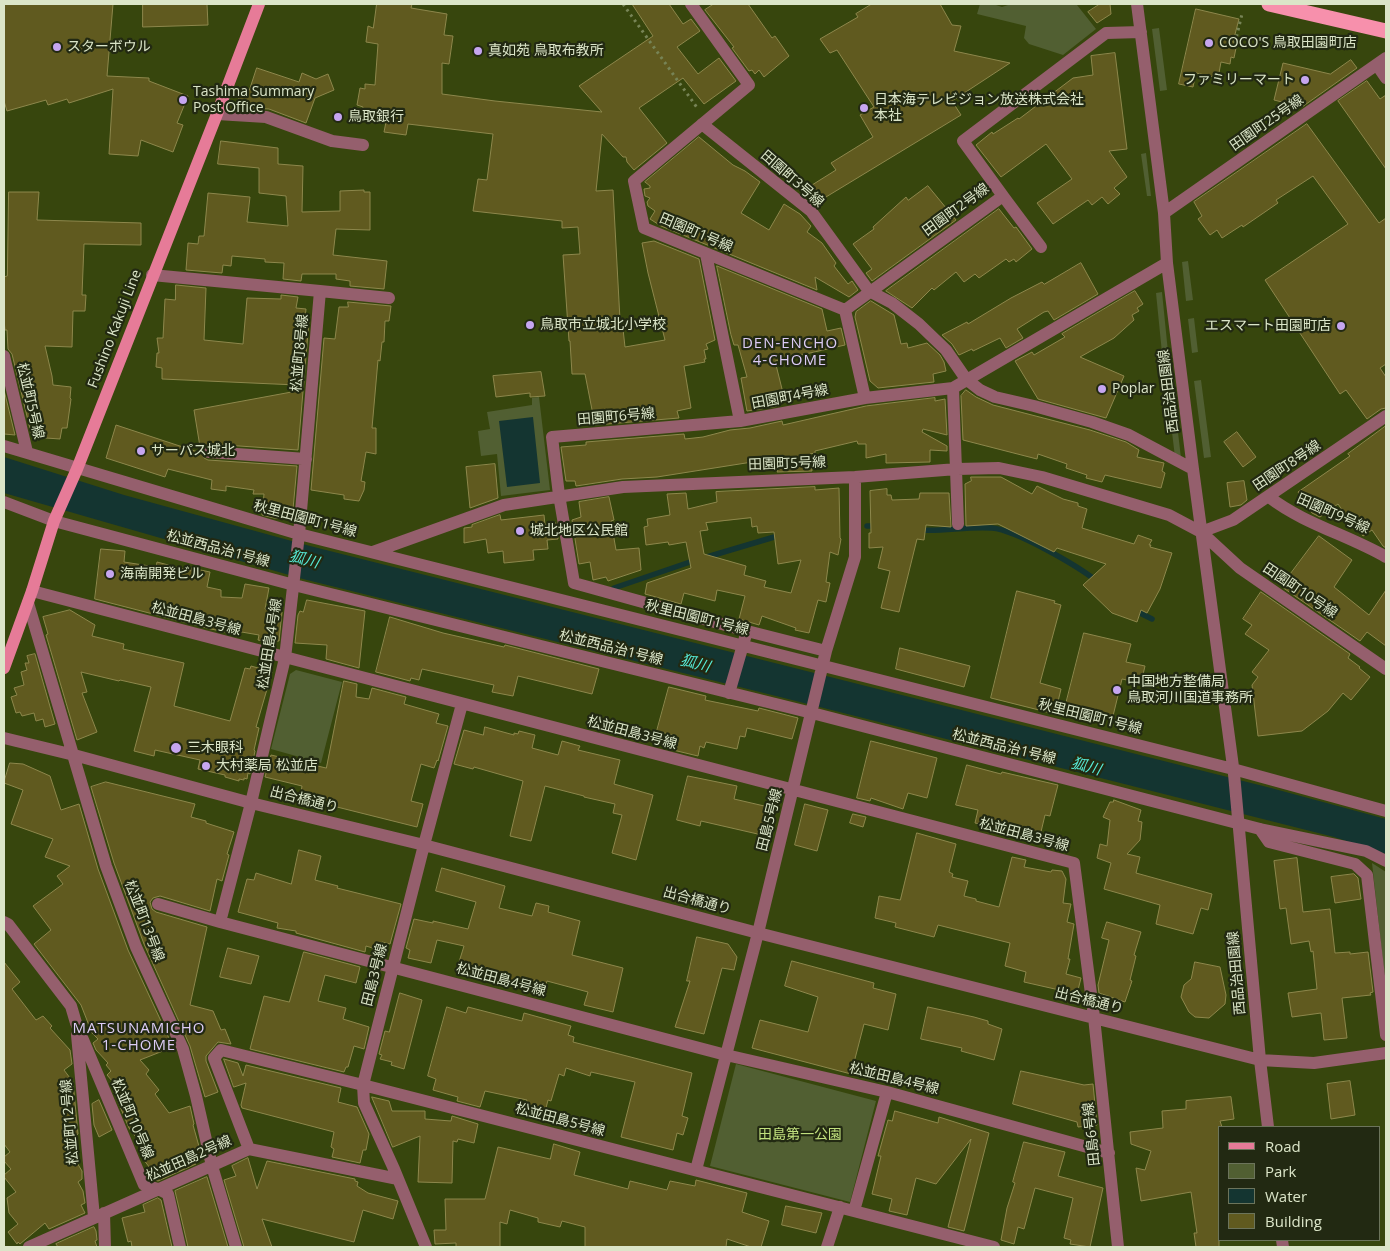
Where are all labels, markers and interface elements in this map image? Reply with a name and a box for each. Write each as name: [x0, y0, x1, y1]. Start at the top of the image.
place label: COCO'S 鳥取田園町店: [1219, 35, 1357, 51]
marker: COCO'S 鳥取田園町店: [1203, 37, 1215, 49]
place label: スターボウル: [67, 39, 151, 55]
marker: スターボウル: [51, 41, 63, 53]
place label: 真如苑 鳥取布教所: [488, 43, 604, 59]
marker: 真如苑 鳥取布教所: [472, 45, 484, 57]
place label: ファミリーマート: [1183, 72, 1295, 88]
marker: ファミリーマート: [1299, 74, 1311, 86]
place label: Tashima Summary Post Office: [193, 84, 314, 116]
street label: 田園町25号線: [1227, 91, 1307, 155]
place label: 日本海テレビジョン放送株式会社 本社: [874, 92, 1084, 124]
marker: Tashima Summary Post Office: [177, 94, 189, 106]
marker: 日本海テレビジョン放送株式会社 本社: [858, 102, 870, 114]
place label: 鳥取銀行: [348, 109, 404, 125]
marker: 鳥取銀行: [332, 111, 344, 123]
street label: 田園町3号線: [757, 147, 827, 211]
street label: 田園町2号線: [920, 180, 992, 240]
street label: 田園町1号線: [657, 210, 735, 256]
street label: Fushino Kakuji Line: [85, 267, 145, 391]
street label: 松並町8号線: [288, 313, 312, 393]
place label: 鳥取市立城北小学校: [540, 317, 666, 333]
place label: エスマート田園町店: [1205, 318, 1331, 334]
marker: 鳥取市立城北小学校: [524, 319, 536, 331]
marker: エスマート田園町店: [1335, 320, 1347, 332]
district label: DEN-ENCHO 4-CHOME: [741, 335, 839, 370]
street label: 西品治田園線: [1156, 348, 1182, 434]
street label: 松並町5号線: [13, 361, 47, 441]
street label: 田園町4号線: [750, 381, 830, 413]
place label: Poplar: [1112, 381, 1154, 397]
marker: Poplar: [1096, 383, 1108, 395]
street label: 田園町6号線: [576, 405, 656, 429]
street label: 田園町8号線: [1250, 437, 1324, 495]
place label: サーパス城北: [151, 443, 235, 459]
marker: サーパス城北: [135, 445, 147, 457]
street label: 田園町5号線: [748, 454, 826, 474]
street label: 田園町9号線: [1294, 490, 1372, 538]
street label: 秋里田園町1号線: [252, 497, 358, 541]
place label: 城北地区公民館: [530, 523, 628, 539]
marker: 城北地区公民館: [514, 525, 526, 537]
street label: 松並西品治1号線: [165, 527, 271, 571]
water label: 狐川: [287, 547, 321, 573]
street label: 田園町10号線: [1260, 560, 1340, 622]
place label: 海南開発ビル: [120, 566, 204, 582]
marker: 海南開発ビル: [104, 568, 116, 580]
street label: 松並田島4号線: [255, 597, 285, 691]
street label: 秋里田園町1号線: [644, 597, 750, 639]
street label: 松並田島3号線: [149, 599, 243, 639]
street label: 松並西品治1号線: [558, 627, 664, 669]
water label: 狐川: [678, 651, 712, 677]
place label: 中国地方整備局 鳥取河川国道事務所: [1127, 674, 1253, 706]
marker: 中国地方整備局 鳥取河川国道事務所: [1111, 684, 1123, 696]
street label: 秋里田園町1号線: [1037, 696, 1143, 738]
street label: 松並田島3号線: [585, 713, 679, 753]
street label: 松並西品治1号線: [951, 726, 1057, 768]
place label: 三木眼科: [187, 740, 243, 756]
marker: 三木眼科: [169, 741, 183, 755]
water label: 狐川: [1069, 754, 1103, 780]
place label: 大村薬局 松並店: [216, 758, 318, 774]
marker: 大村薬局 松並店: [200, 760, 212, 772]
street label: 出合橋通り: [268, 783, 340, 817]
street label: 田島5号線: [754, 787, 786, 853]
street label: 松並田島3号線: [977, 815, 1071, 855]
street label: 松並町13号線: [121, 878, 167, 964]
street label: 出合橋通り: [661, 884, 733, 918]
street label: 西品治田園線: [1225, 930, 1249, 1016]
street label: 田島3号線: [359, 942, 391, 1008]
street label: 松並田島4号線: [454, 960, 548, 1000]
street label: 出合橋通り: [1053, 984, 1125, 1018]
district label: MATSUNAMICHO 1-CHOME: [71, 1020, 207, 1055]
street label: 松並田島4号線: [847, 1060, 941, 1098]
street label: 松並町10号線: [107, 1076, 157, 1162]
street label: 松並町12号線: [58, 1078, 82, 1166]
street label: 松並田島5号線: [513, 1100, 607, 1140]
street label: 田島6号線: [1080, 1101, 1104, 1167]
legend: [1218, 1126, 1380, 1241]
park label: 田島第一公園: [758, 1127, 842, 1143]
street label: 松並田島2号線: [144, 1133, 234, 1185]
text: Road: [1265, 1136, 1301, 1156]
text: Park: [1265, 1161, 1296, 1181]
text: Water: [1265, 1186, 1307, 1206]
text: Building: [1265, 1211, 1322, 1231]

